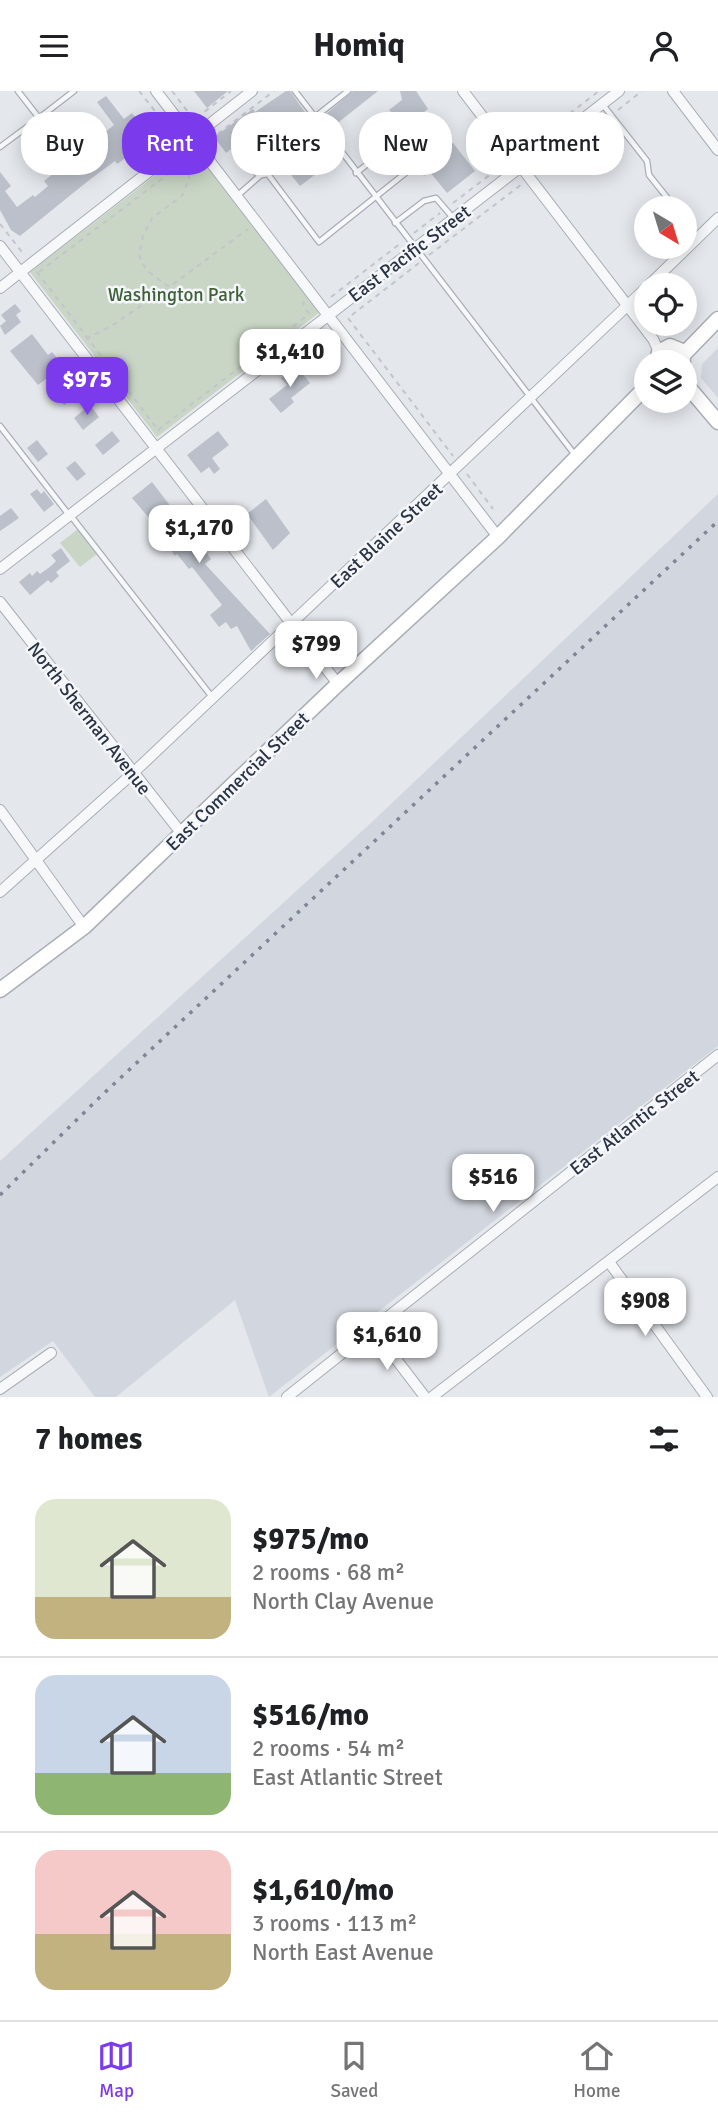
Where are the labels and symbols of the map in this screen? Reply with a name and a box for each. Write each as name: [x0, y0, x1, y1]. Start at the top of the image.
north arrow: [634, 196, 696, 259]
street label: East Pacific Street: [344, 200, 476, 308]
park label: Washington Park: [108, 283, 245, 307]
pin: $1,410: [233, 329, 347, 389]
pin: $975: [46, 357, 128, 417]
street label: East Blaine Street: [326, 477, 448, 594]
pin: $1,170: [142, 505, 256, 565]
pin: $799: [275, 621, 357, 681]
street label: North Sherman Avenue: [22, 637, 156, 800]
street label: East Commercial Street: [161, 707, 315, 856]
street label: East Atlantic Street: [565, 1065, 704, 1181]
pin: $516: [452, 1155, 534, 1214]
pin: $908: [604, 1279, 686, 1338]
pin: $1,610: [330, 1313, 444, 1372]

